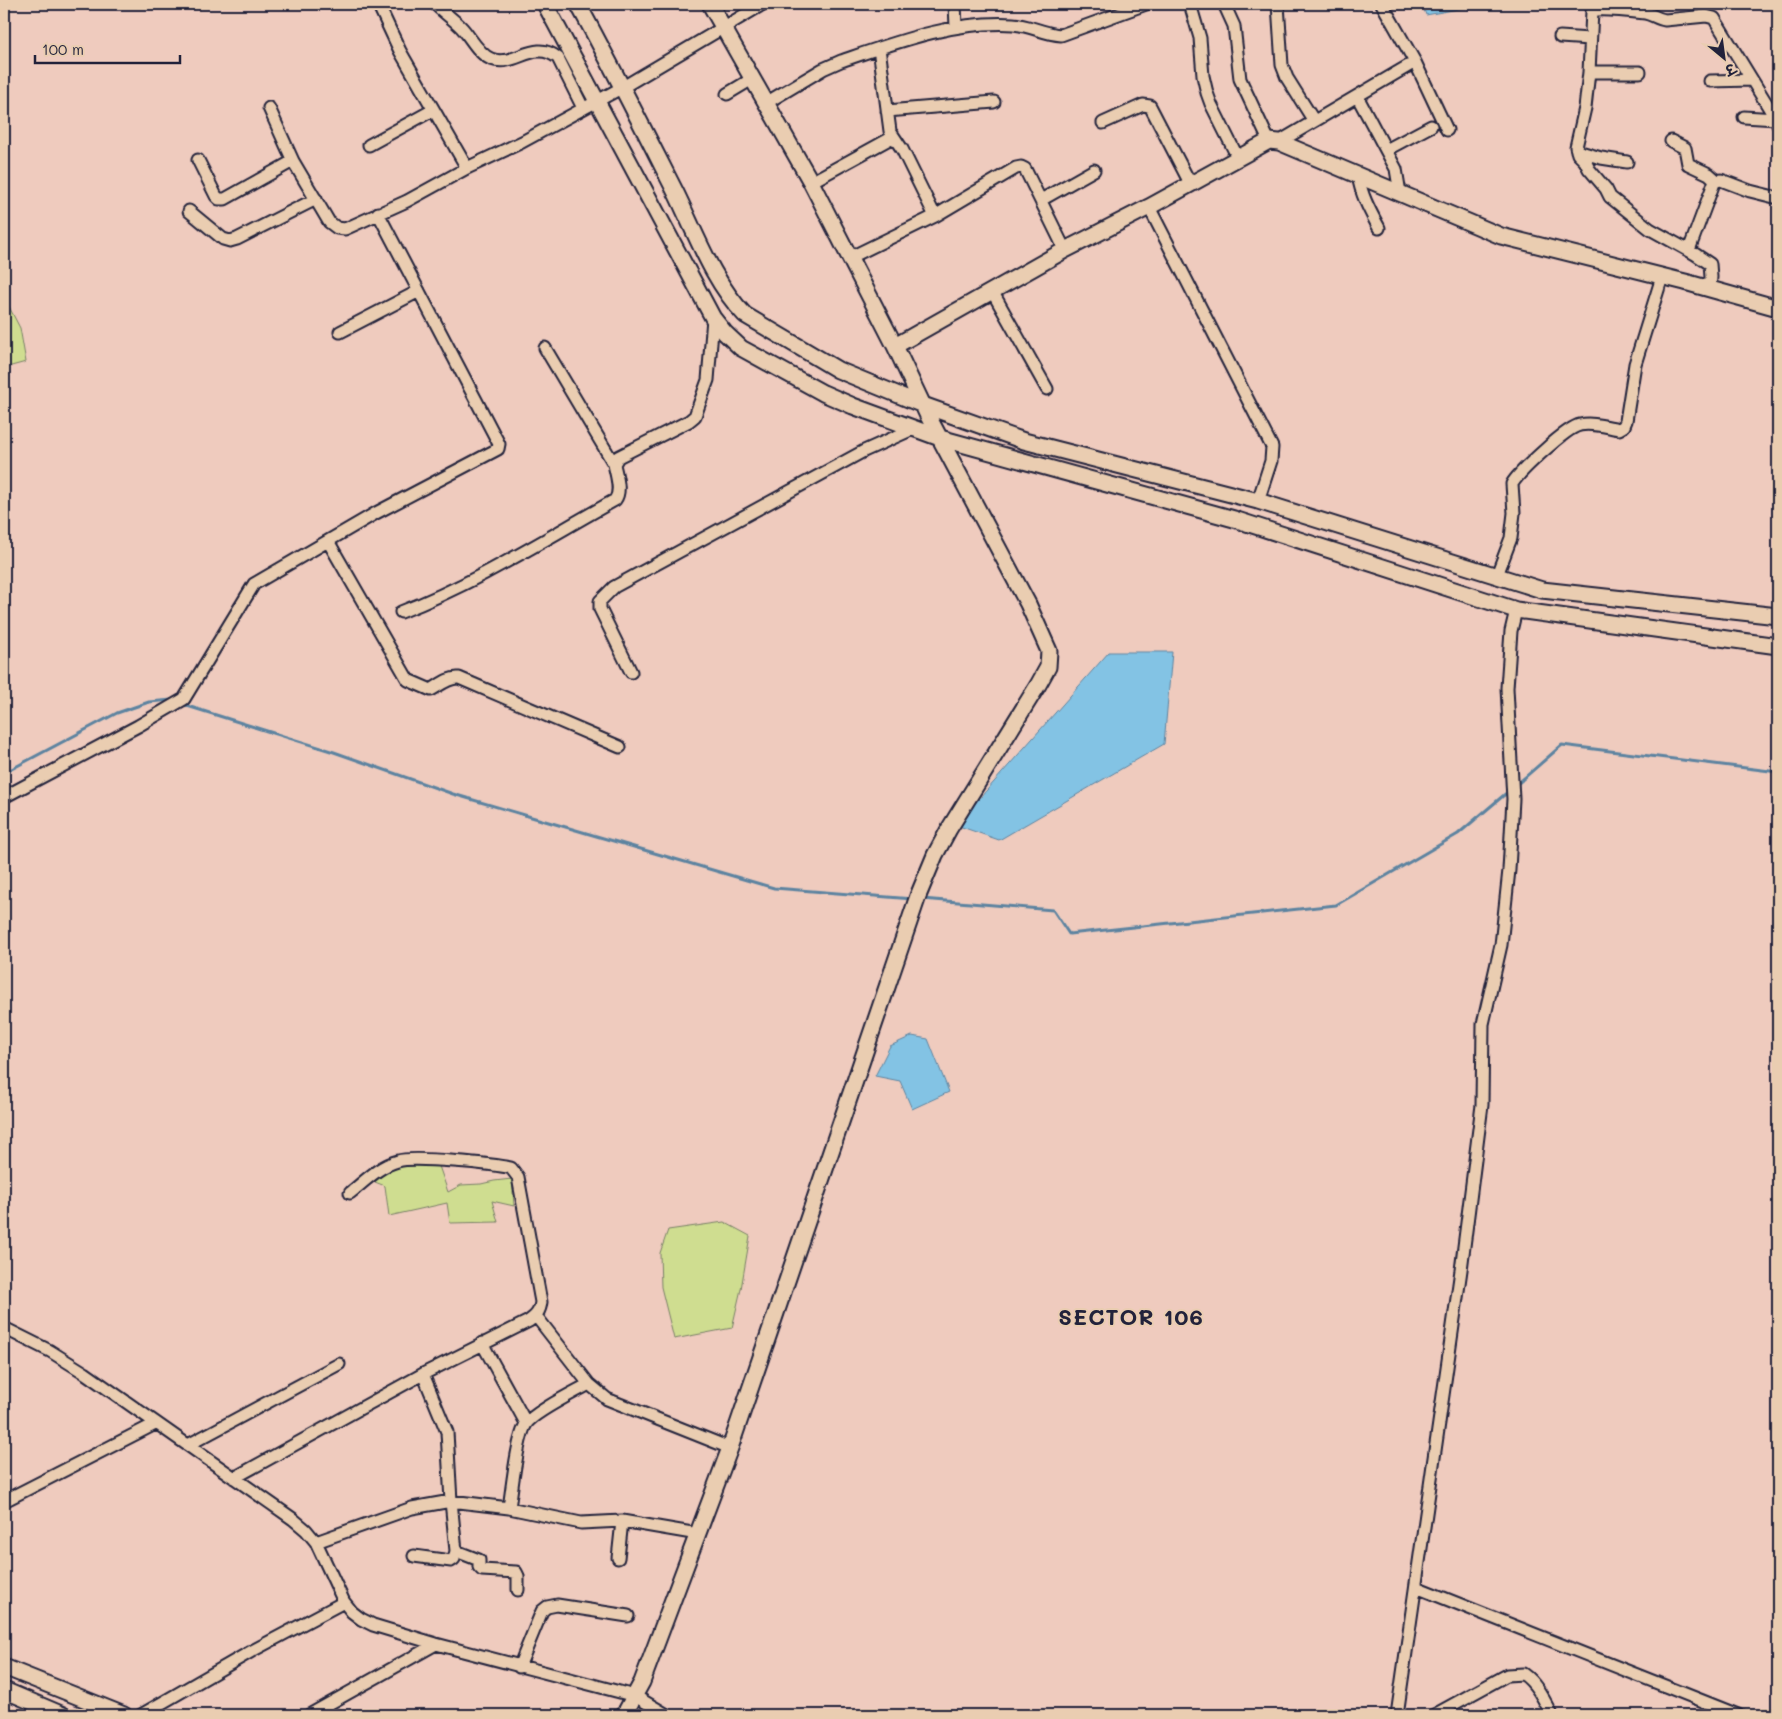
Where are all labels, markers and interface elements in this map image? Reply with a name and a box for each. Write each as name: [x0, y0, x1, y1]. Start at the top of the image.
scale bar: [35, 32, 180, 64]
north arrow: [1700, 32, 1750, 82]
text: 100 m: [42, 39, 84, 59]
text: उ: [1720, 58, 1741, 81]
district label: SECTOR 106: [1058, 1302, 1204, 1331]

